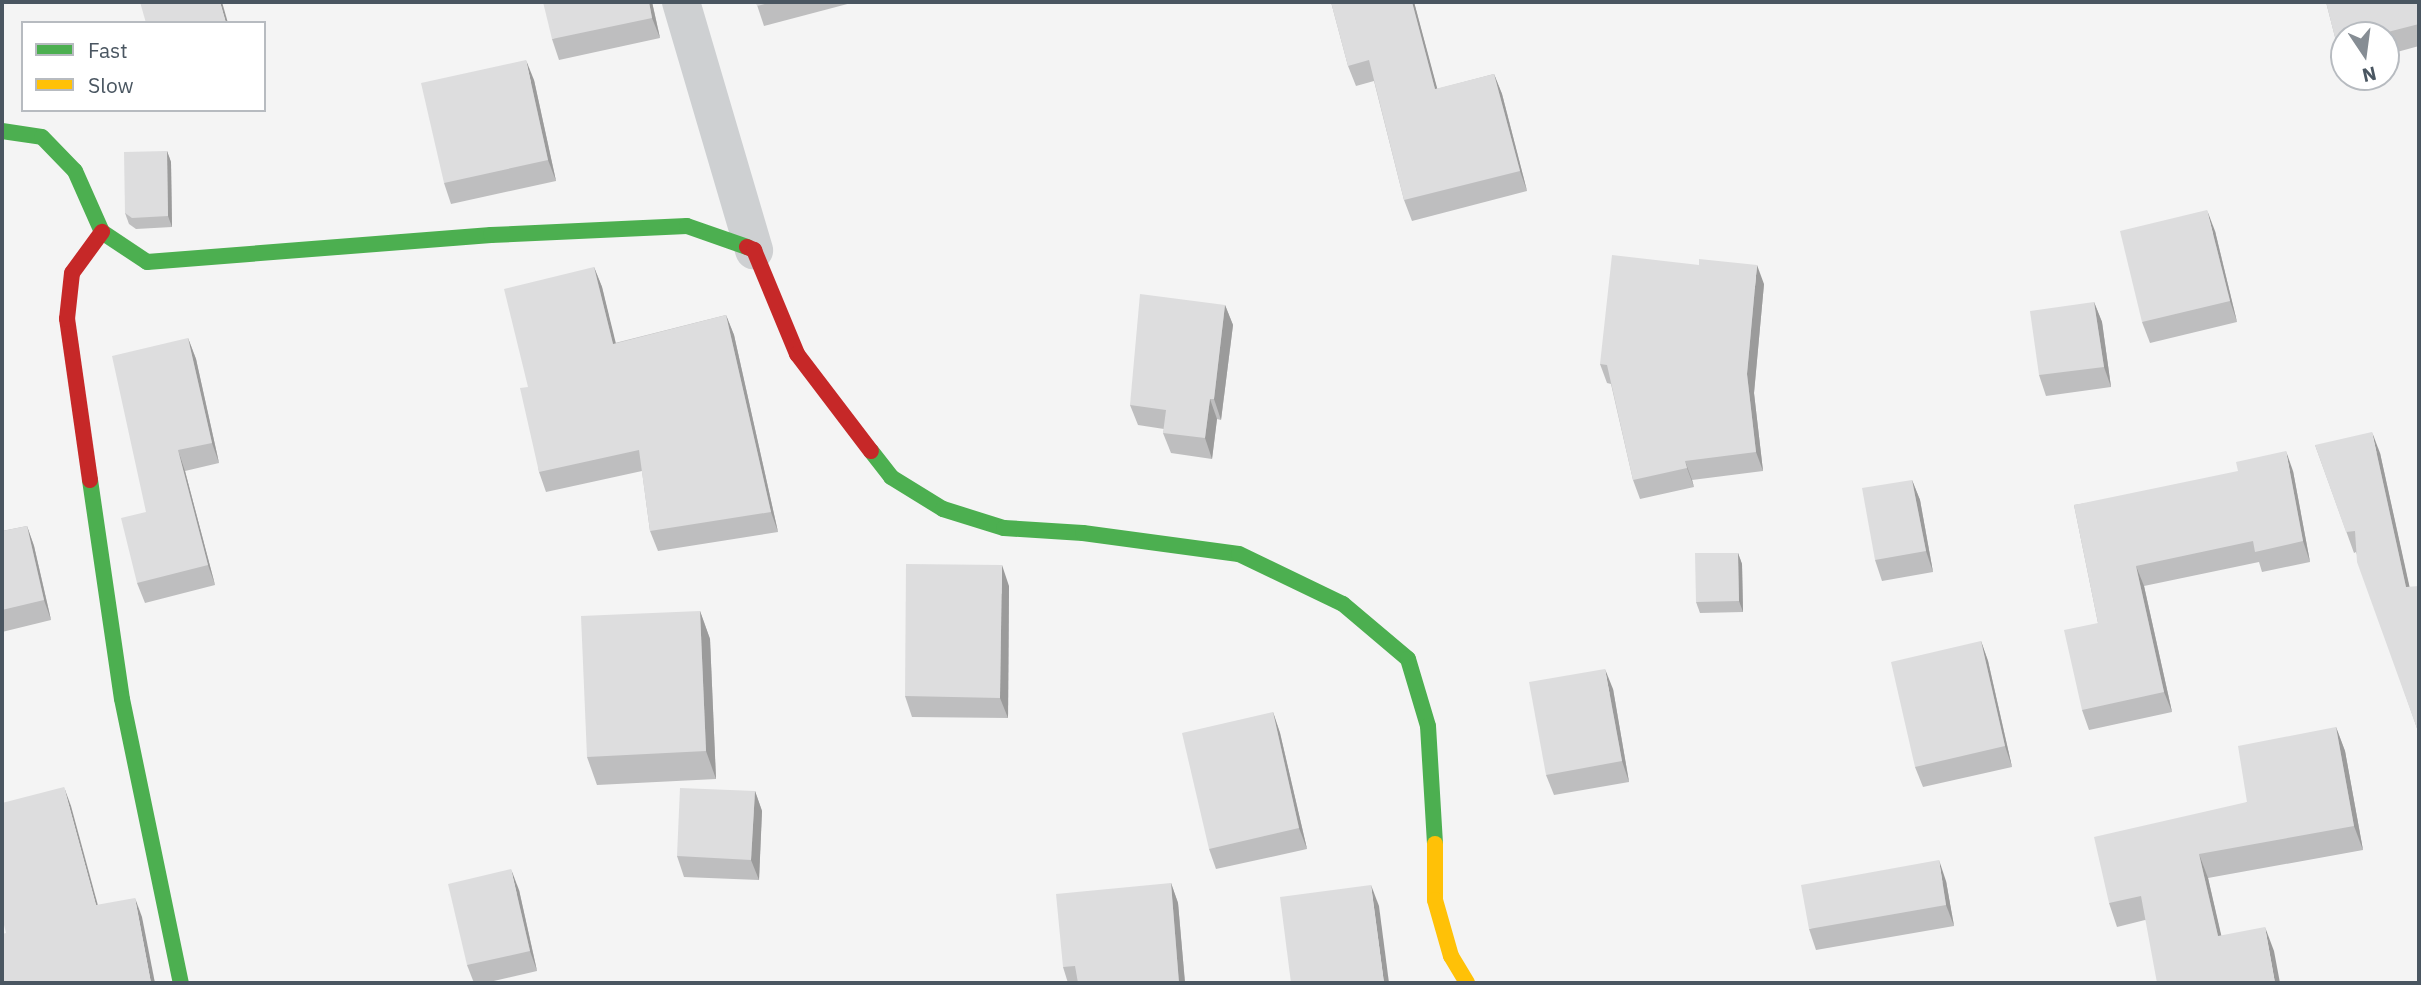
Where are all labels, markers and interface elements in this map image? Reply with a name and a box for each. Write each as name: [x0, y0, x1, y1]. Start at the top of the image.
legend: [21, 21, 266, 112]
north arrow: [2330, 21, 2400, 91]
text: Fast: [88, 36, 128, 64]
text: N: [2360, 61, 2379, 88]
text: Slow: [88, 71, 134, 99]

